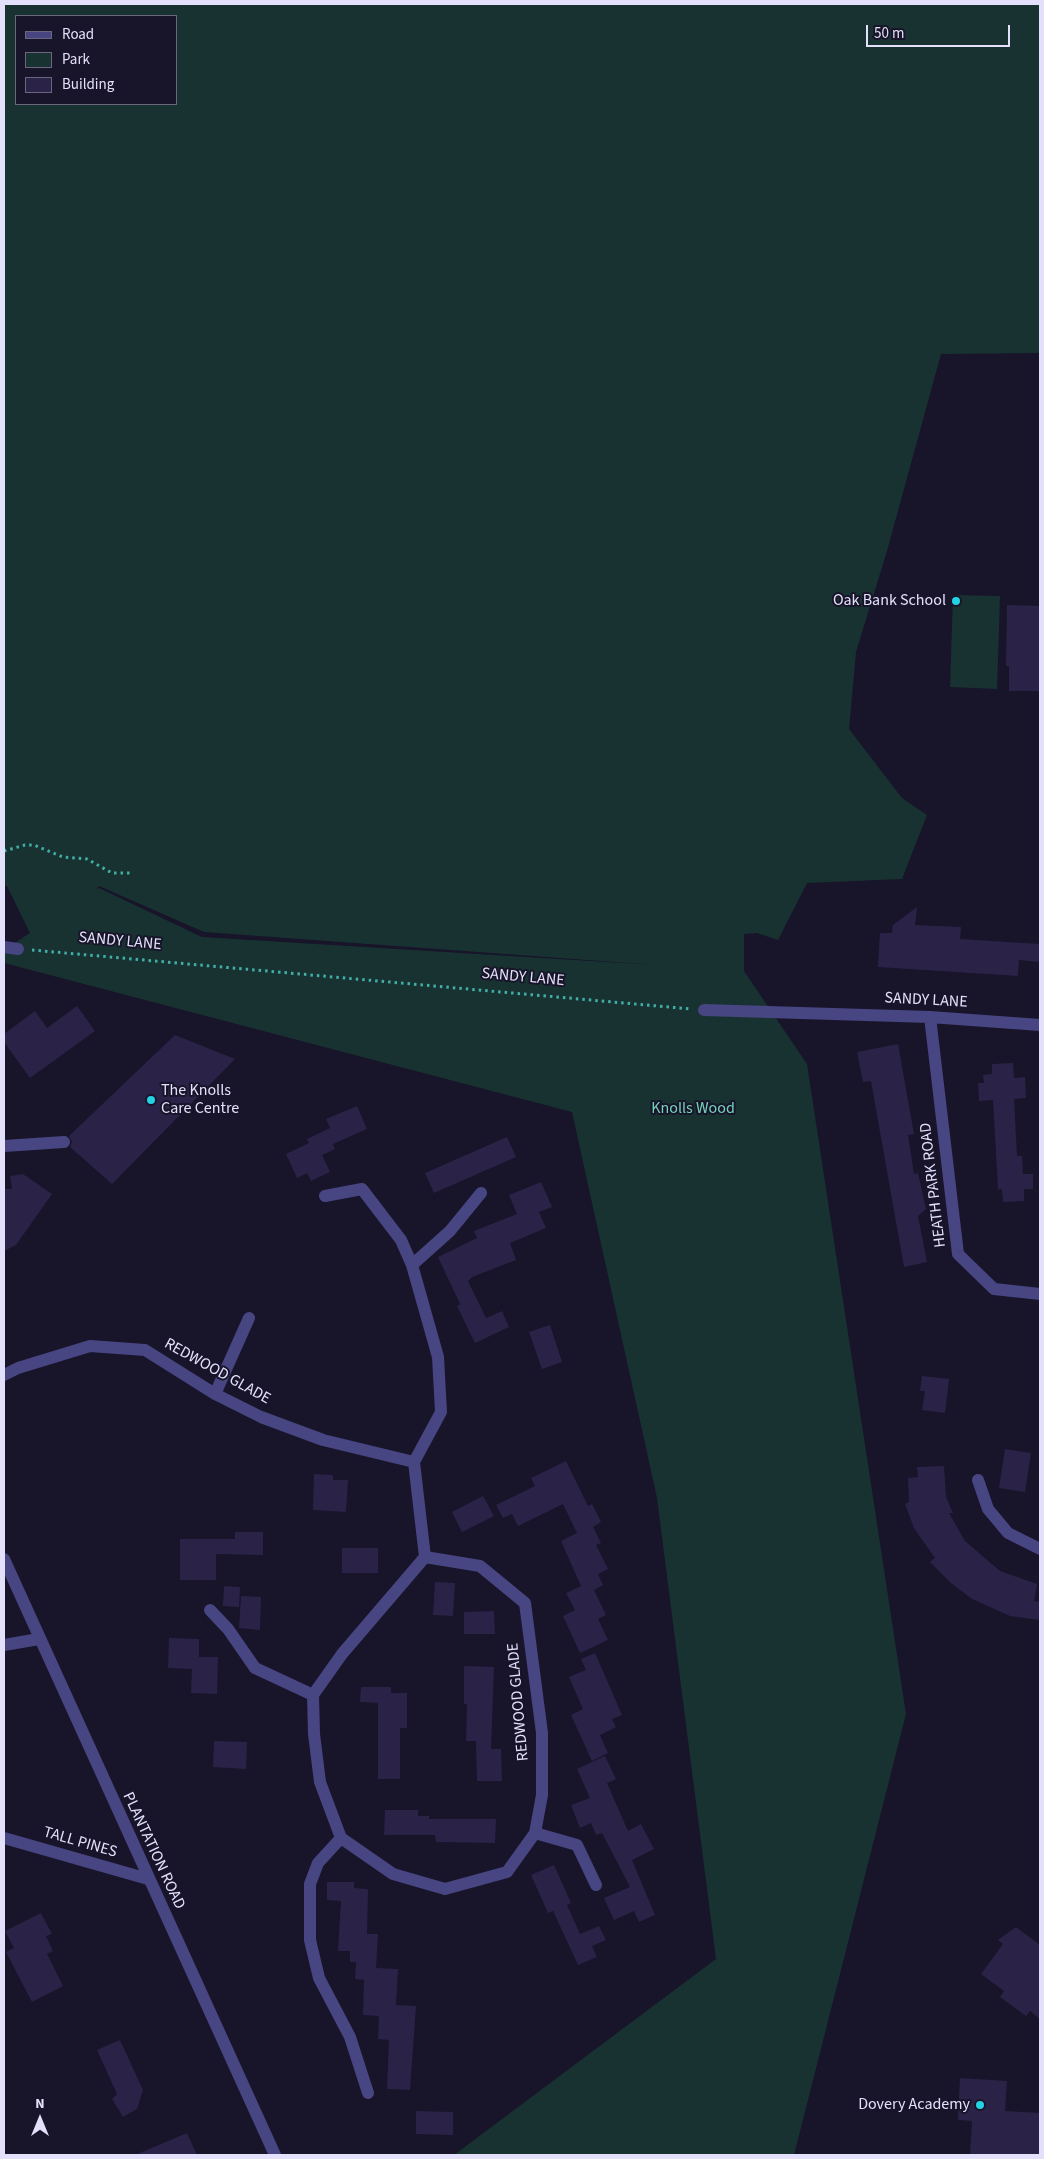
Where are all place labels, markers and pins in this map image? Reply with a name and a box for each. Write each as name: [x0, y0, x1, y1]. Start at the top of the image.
place label: Oak Bank School: [833, 591, 946, 611]
marker: Oak Bank School: [950, 595, 962, 607]
place label: The Knolls Care Centre: [161, 1081, 239, 1119]
marker: The Knolls Care Centre: [145, 1094, 157, 1106]
place label: Dovery Academy: [858, 2095, 970, 2115]
marker: Dovery Academy: [974, 2099, 986, 2111]

